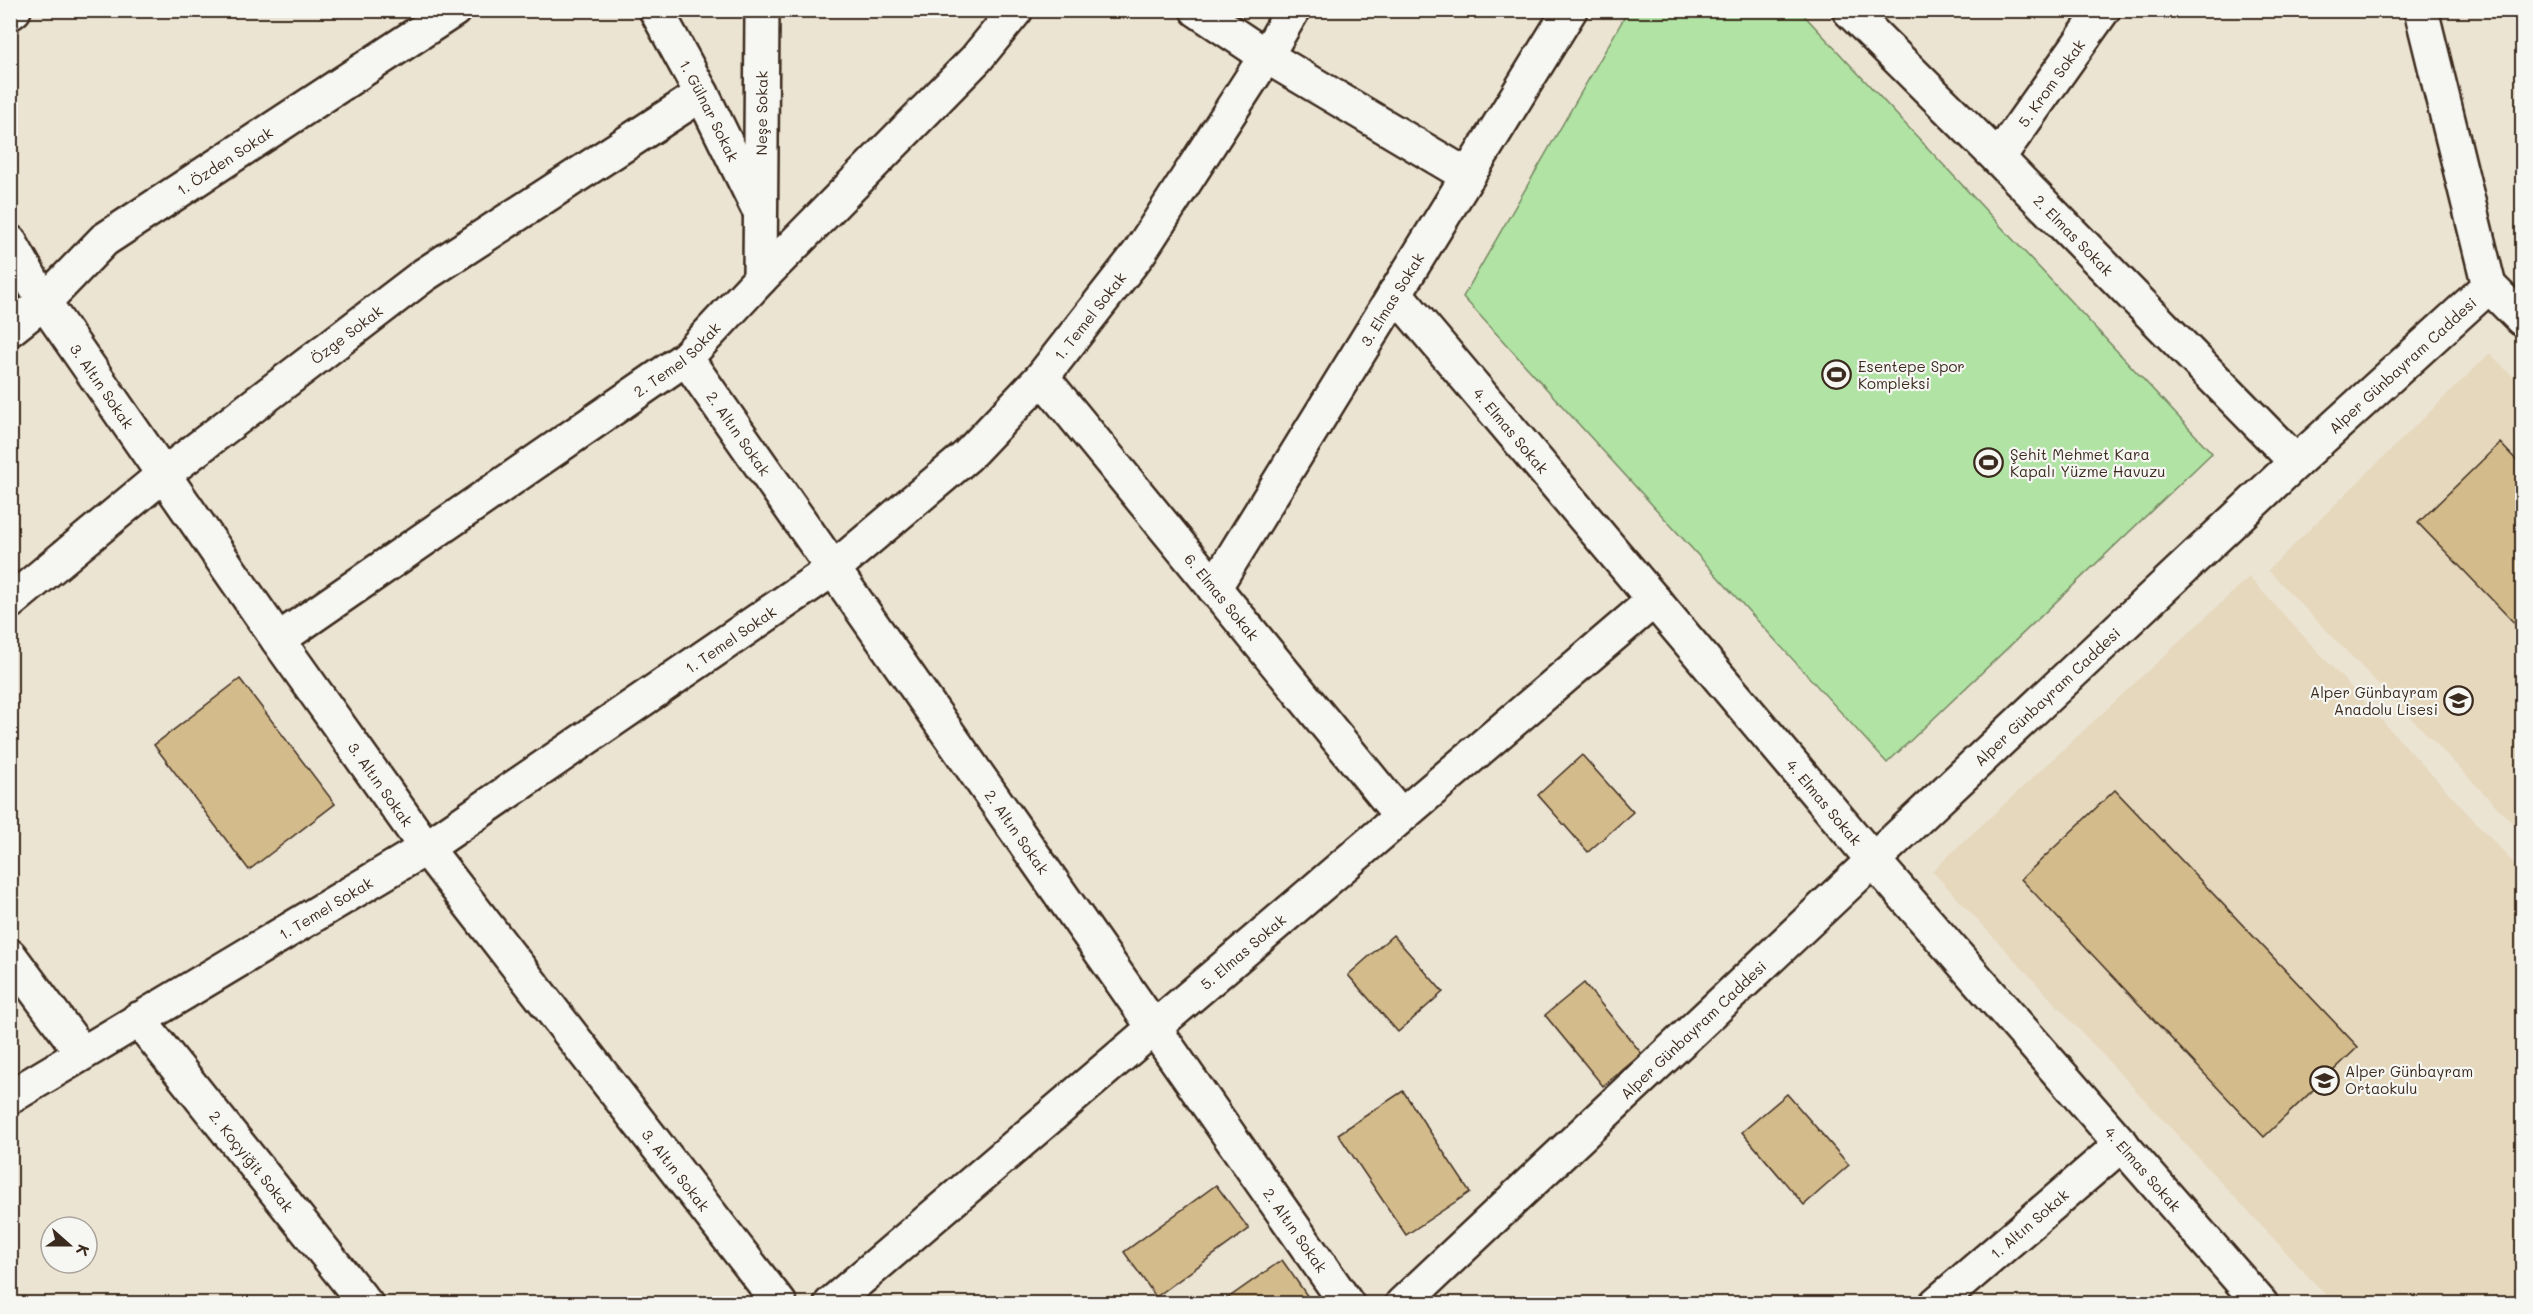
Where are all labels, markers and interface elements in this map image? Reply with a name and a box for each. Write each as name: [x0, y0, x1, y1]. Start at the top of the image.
street label: 5. Krom Sokak: [2013, 35, 2089, 131]
street label: 1. Gülnar Sokak: [675, 56, 744, 165]
street label: Neşe Sokak: [751, 71, 772, 155]
street label: 1. Özden Sokak: [173, 122, 276, 200]
street label: 2. Elmas Sokak: [2029, 190, 2118, 280]
street label: 3. Elmas Sokak: [1355, 249, 1428, 350]
street label: 1. Temel Sokak: [1049, 268, 1130, 364]
street label: Alper Günbayram Caddesi: [2324, 292, 2481, 438]
street label: Özge Sokak: [306, 300, 387, 368]
street label: 2. Temel Sokak: [629, 318, 725, 401]
street label: 3. Altın Sokak: [66, 339, 139, 432]
place label: Esentepe Spor Kompleksi: [1858, 356, 1965, 393]
sports icon: Esentepe Spor Kompleksi: [1821, 359, 1853, 391]
street label: 4. Elmas Sokak: [1469, 383, 1553, 478]
street label: 2. Altın Sokak: [702, 387, 775, 480]
place label: Şehit Mehmet Kara Kapalı Yüzme Havuzu: [2010, 444, 2165, 481]
sports icon: Şehit Mehmet Kara Kapalı Yüzme Havuzu: [1973, 447, 2005, 479]
street label: 6. Elmas Sokak: [1180, 549, 1263, 645]
street label: 1. Temel Sokak: [681, 601, 780, 678]
street label: Alper Günbayram Caddesi: [1970, 623, 2124, 770]
place label: Alper Günbayram Anadolu Lisesi: [2310, 682, 2438, 719]
school or university icon: Alper Günbayram Anadolu Lisesi: [2443, 685, 2475, 717]
street label: 3. Altın Sokak: [344, 738, 418, 830]
street label: 4. Elmas Sokak: [1782, 755, 1866, 849]
street label: 2. Altın Sokak: [981, 786, 1054, 878]
street label: 1. Temel Sokak: [275, 872, 376, 944]
street label: 5. Elmas Sokak: [1196, 909, 1290, 994]
street label: Alper Günbayram Caddesi: [1616, 956, 1770, 1103]
place label: Alper Günbayram Ortaokulu: [2345, 1061, 2473, 1098]
school or university icon: Alper Günbayram Ortaokulu: [2308, 1064, 2340, 1096]
street label: 2. Koçyiğit Sokak: [205, 1106, 298, 1216]
street label: 4. Elmas Sokak: [2100, 1122, 2186, 1216]
street label: 3. Altın Sokak: [638, 1125, 714, 1215]
street label: 2. Altın Sokak: [1259, 1184, 1332, 1276]
street label: 1. Altın Sokak: [1986, 1184, 2073, 1263]
north arrow: [39, 1215, 99, 1275]
text: K: [72, 1242, 95, 1259]

